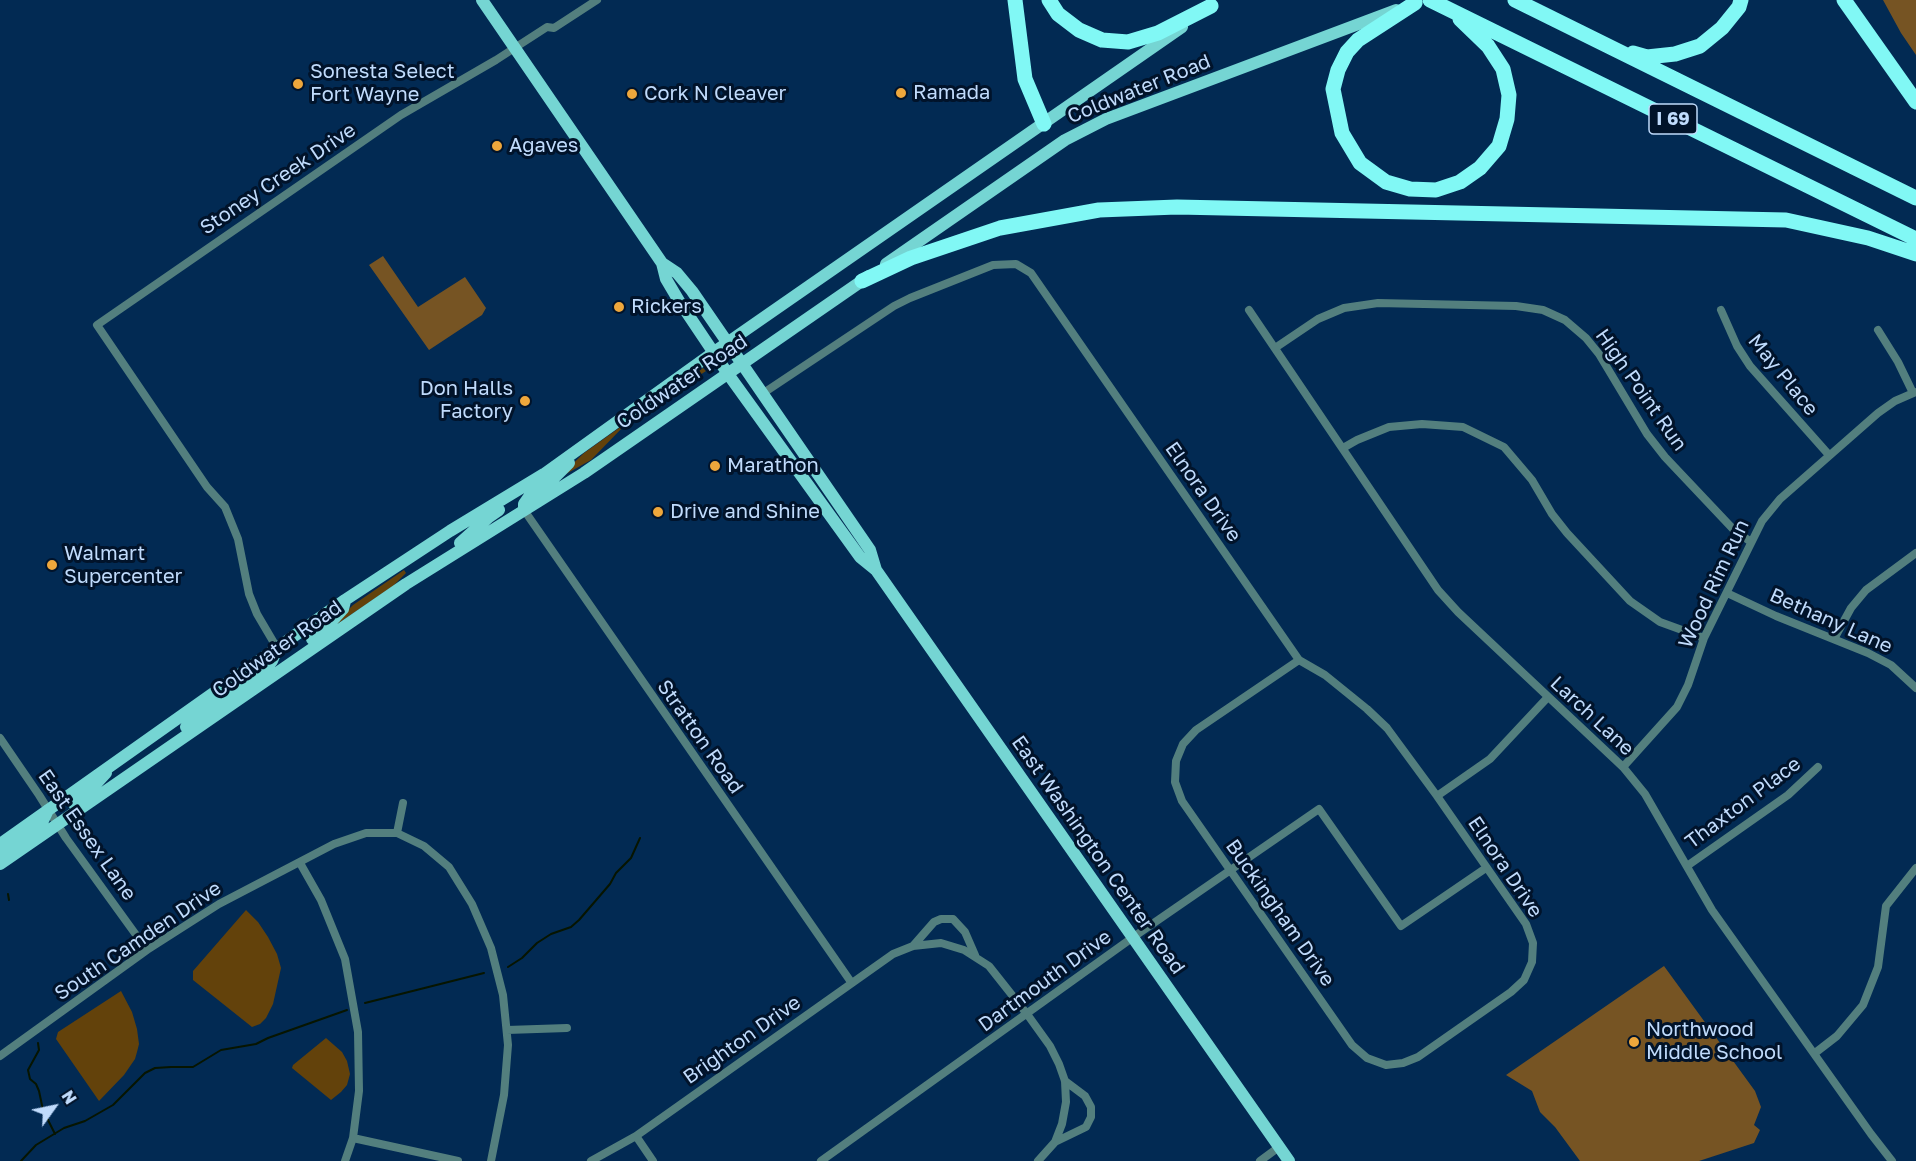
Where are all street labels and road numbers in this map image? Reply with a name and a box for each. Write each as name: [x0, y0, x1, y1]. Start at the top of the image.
street label: Coldwater Road: [1064, 49, 1214, 129]
road number: I 69: [1649, 104, 1697, 134]
street label: Stoney Creek Drive: [196, 118, 360, 240]
street label: High Point Run: [1590, 324, 1692, 456]
street label: Coldwater Road: [612, 329, 752, 435]
street label: May Place: [1743, 330, 1823, 420]
street label: Elnora Drive: [1160, 437, 1246, 547]
street label: Wood Rim Run: [1674, 516, 1754, 652]
street label: Bethany Lane: [1766, 583, 1896, 659]
street label: Coldwater Road: [208, 595, 346, 703]
street label: Larch Lane: [1545, 671, 1639, 761]
street label: Stratton Road: [652, 676, 748, 798]
street label: East Washington Center Road: [1006, 731, 1190, 979]
street label: Thaxton Place: [1681, 752, 1805, 854]
street label: East Essex Lane: [33, 765, 141, 905]
street label: Elnora Drive: [1463, 812, 1547, 922]
street label: Buckingham Drive: [1220, 835, 1340, 991]
street label: South Camden Drive: [50, 876, 226, 1006]
street label: Dartmouth Drive: [974, 925, 1116, 1037]
street label: Brighton Drive: [679, 991, 805, 1089]

